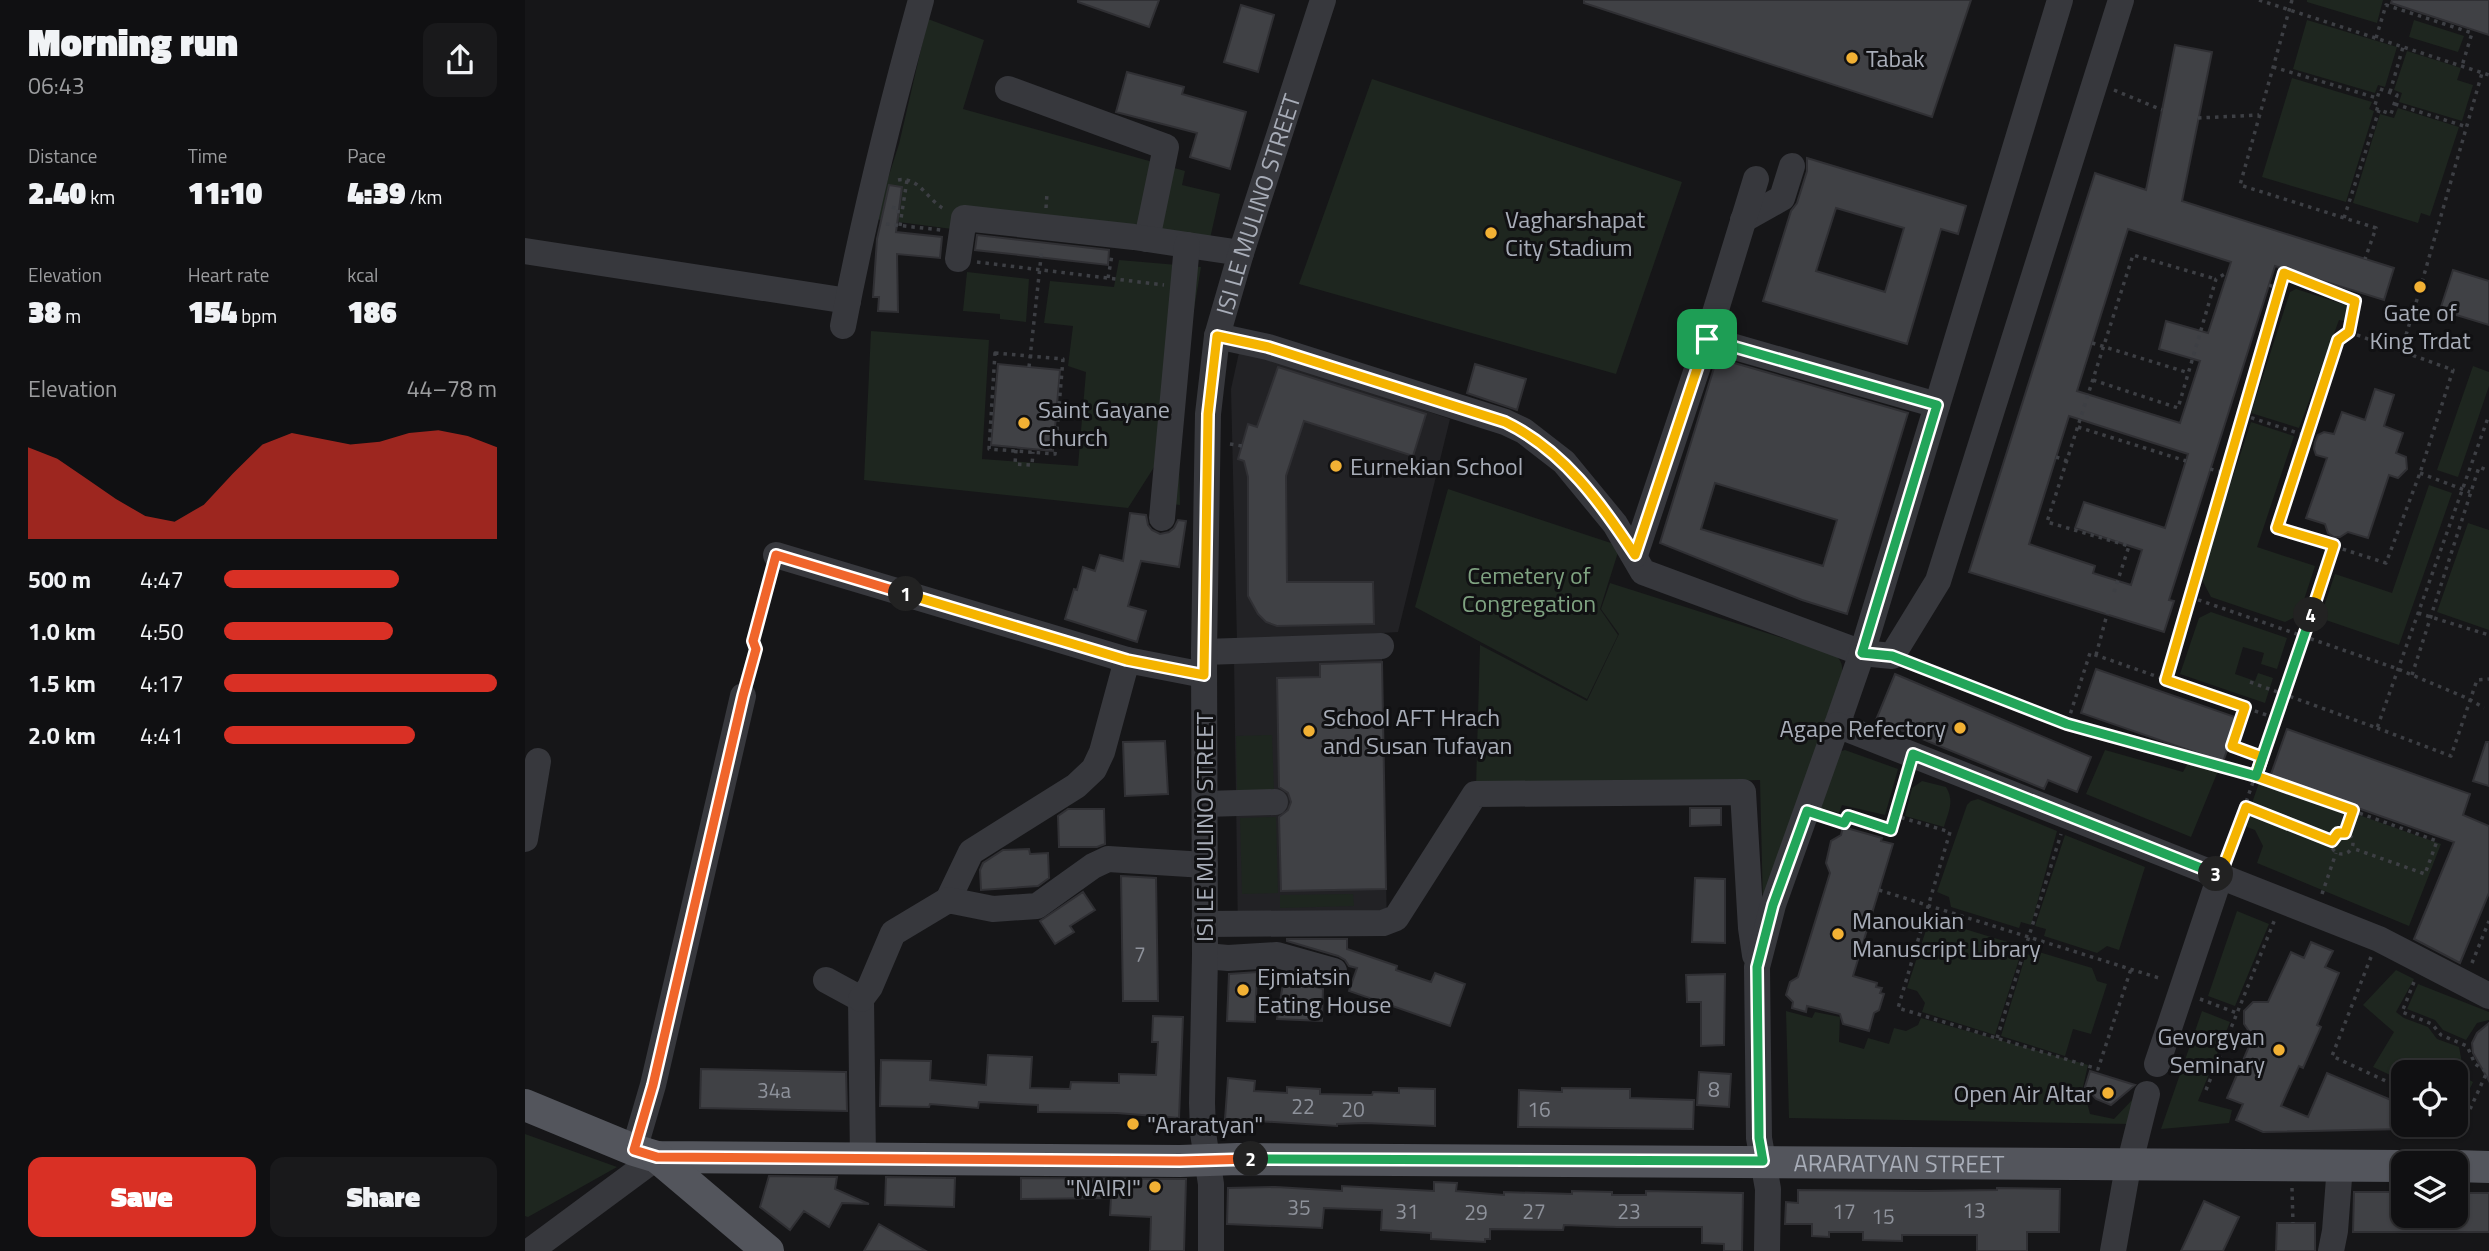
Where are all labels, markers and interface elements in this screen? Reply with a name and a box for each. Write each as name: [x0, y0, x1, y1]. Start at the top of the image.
text: Morning run: [28, 13, 238, 71]
button: share: [423, 23, 497, 97]
place label: Tabak: [1866, 40, 1925, 76]
marker: Tabak: [1844, 50, 1860, 66]
text: 06:43: [28, 68, 85, 103]
street label: ISI LE MULINO STREET: [1206, 89, 1310, 319]
text: Distance: [28, 141, 97, 170]
text: Time: [188, 141, 227, 170]
text: Pace: [347, 141, 386, 170]
text: 2.40: [28, 170, 86, 216]
text: 11:10: [188, 170, 262, 216]
text: 4:39: [347, 170, 405, 216]
text: km: [86, 182, 115, 211]
text: /km: [405, 182, 442, 211]
place label: Vagharshapat City Stadium: [1505, 201, 1646, 265]
marker: Vagharshapat City Stadium: [1483, 225, 1499, 241]
text: Elevation: [28, 260, 102, 289]
text: Heart rate: [188, 260, 269, 289]
text: kcal: [347, 260, 378, 289]
marker: Gate of King Trdat: [2412, 279, 2428, 295]
text: 38: [28, 289, 61, 335]
text: 154: [188, 289, 237, 335]
text: 186: [347, 289, 397, 335]
place label: Gate of King Trdat: [2369, 294, 2471, 358]
text: m: [61, 301, 81, 330]
text: bpm: [237, 301, 277, 330]
pin: [1677, 309, 1737, 369]
icon: arrive: [1688, 320, 1726, 358]
text: Elevation: [28, 371, 117, 406]
text: 44–78 m: [407, 371, 497, 406]
place label: Saint Gayane Church: [1038, 391, 1170, 455]
marker: Saint Gayane Church: [1016, 415, 1032, 431]
place label: Eurnekian School: [1350, 448, 1523, 484]
marker: Eurnekian School: [1328, 458, 1344, 474]
park label: Cemetery of Congregation: [1462, 557, 1596, 621]
text: 500 m: [28, 562, 91, 597]
text: 4:47: [140, 562, 184, 597]
pin: 1: [889, 576, 923, 612]
text: 1: [900, 579, 911, 608]
pin: 4: [2293, 598, 2328, 632]
text: 4: [2305, 600, 2316, 629]
text: 1.0 km: [28, 614, 96, 649]
text: 4:50: [140, 614, 184, 649]
text: 1.5 km: [28, 666, 96, 701]
text: 4:17: [140, 666, 184, 701]
place label: School AFT Hrach and Susan Tufayan: [1323, 699, 1512, 763]
place label: Agape Refectory: [1780, 710, 1946, 746]
street label: ISI LE MULINO STREET: [1186, 712, 1222, 942]
text: 2.0 km: [28, 718, 96, 753]
text: 4:41: [140, 718, 184, 753]
marker: Agape Refectory: [1952, 720, 1968, 736]
marker: School AFT Hrach and Susan Tufayan: [1301, 723, 1317, 739]
pin: 3: [2199, 856, 2233, 892]
text: 3: [2210, 859, 2221, 888]
place label: Manoukian Manuscript Library: [1852, 902, 2041, 966]
marker: Manoukian Manuscript Library: [1830, 926, 1846, 942]
house number: 7: [1134, 938, 1146, 970]
place label: Ejmiatsin Eating House: [1257, 958, 1391, 1022]
marker: Ejmiatsin Eating House: [1235, 982, 1251, 998]
place label: Gevorgyan Seminary: [2158, 1018, 2265, 1082]
marker: Gevorgyan Seminary: [2271, 1042, 2287, 1058]
map controls: [2391, 1060, 2468, 1228]
button: locate: [2391, 1060, 2468, 1137]
house number: 8: [1708, 1073, 1720, 1105]
house number: 34a: [757, 1074, 791, 1106]
place label: Open Air Altar: [1953, 1075, 2094, 1111]
marker: Open Air Altar: [2100, 1085, 2116, 1101]
house number: 22: [1291, 1090, 1315, 1122]
house number: 20: [1341, 1093, 1365, 1125]
house number: 16: [1527, 1093, 1551, 1125]
place label: "Araratyan": [1147, 1106, 1263, 1142]
marker: "Araratyan": [1125, 1116, 1141, 1132]
pin: 2: [1233, 1142, 1269, 1176]
text: 2: [1245, 1144, 1256, 1173]
street label: ARARATYAN STREET: [1793, 1144, 2005, 1182]
button: layers: [2391, 1151, 2468, 1228]
button: Save: [28, 1157, 256, 1237]
button: Share: [270, 1157, 497, 1237]
place label: "NAIRI": [1066, 1169, 1141, 1205]
marker: "NAIRI": [1147, 1179, 1163, 1195]
house number: 35: [1287, 1191, 1311, 1223]
house number: 13: [1962, 1194, 1986, 1226]
house number: 31: [1395, 1195, 1419, 1227]
house number: 27: [1522, 1195, 1546, 1227]
house number: 23: [1617, 1195, 1641, 1227]
house number: 17: [1832, 1195, 1856, 1227]
house number: 29: [1464, 1196, 1488, 1228]
house number: 15: [1871, 1200, 1895, 1232]

